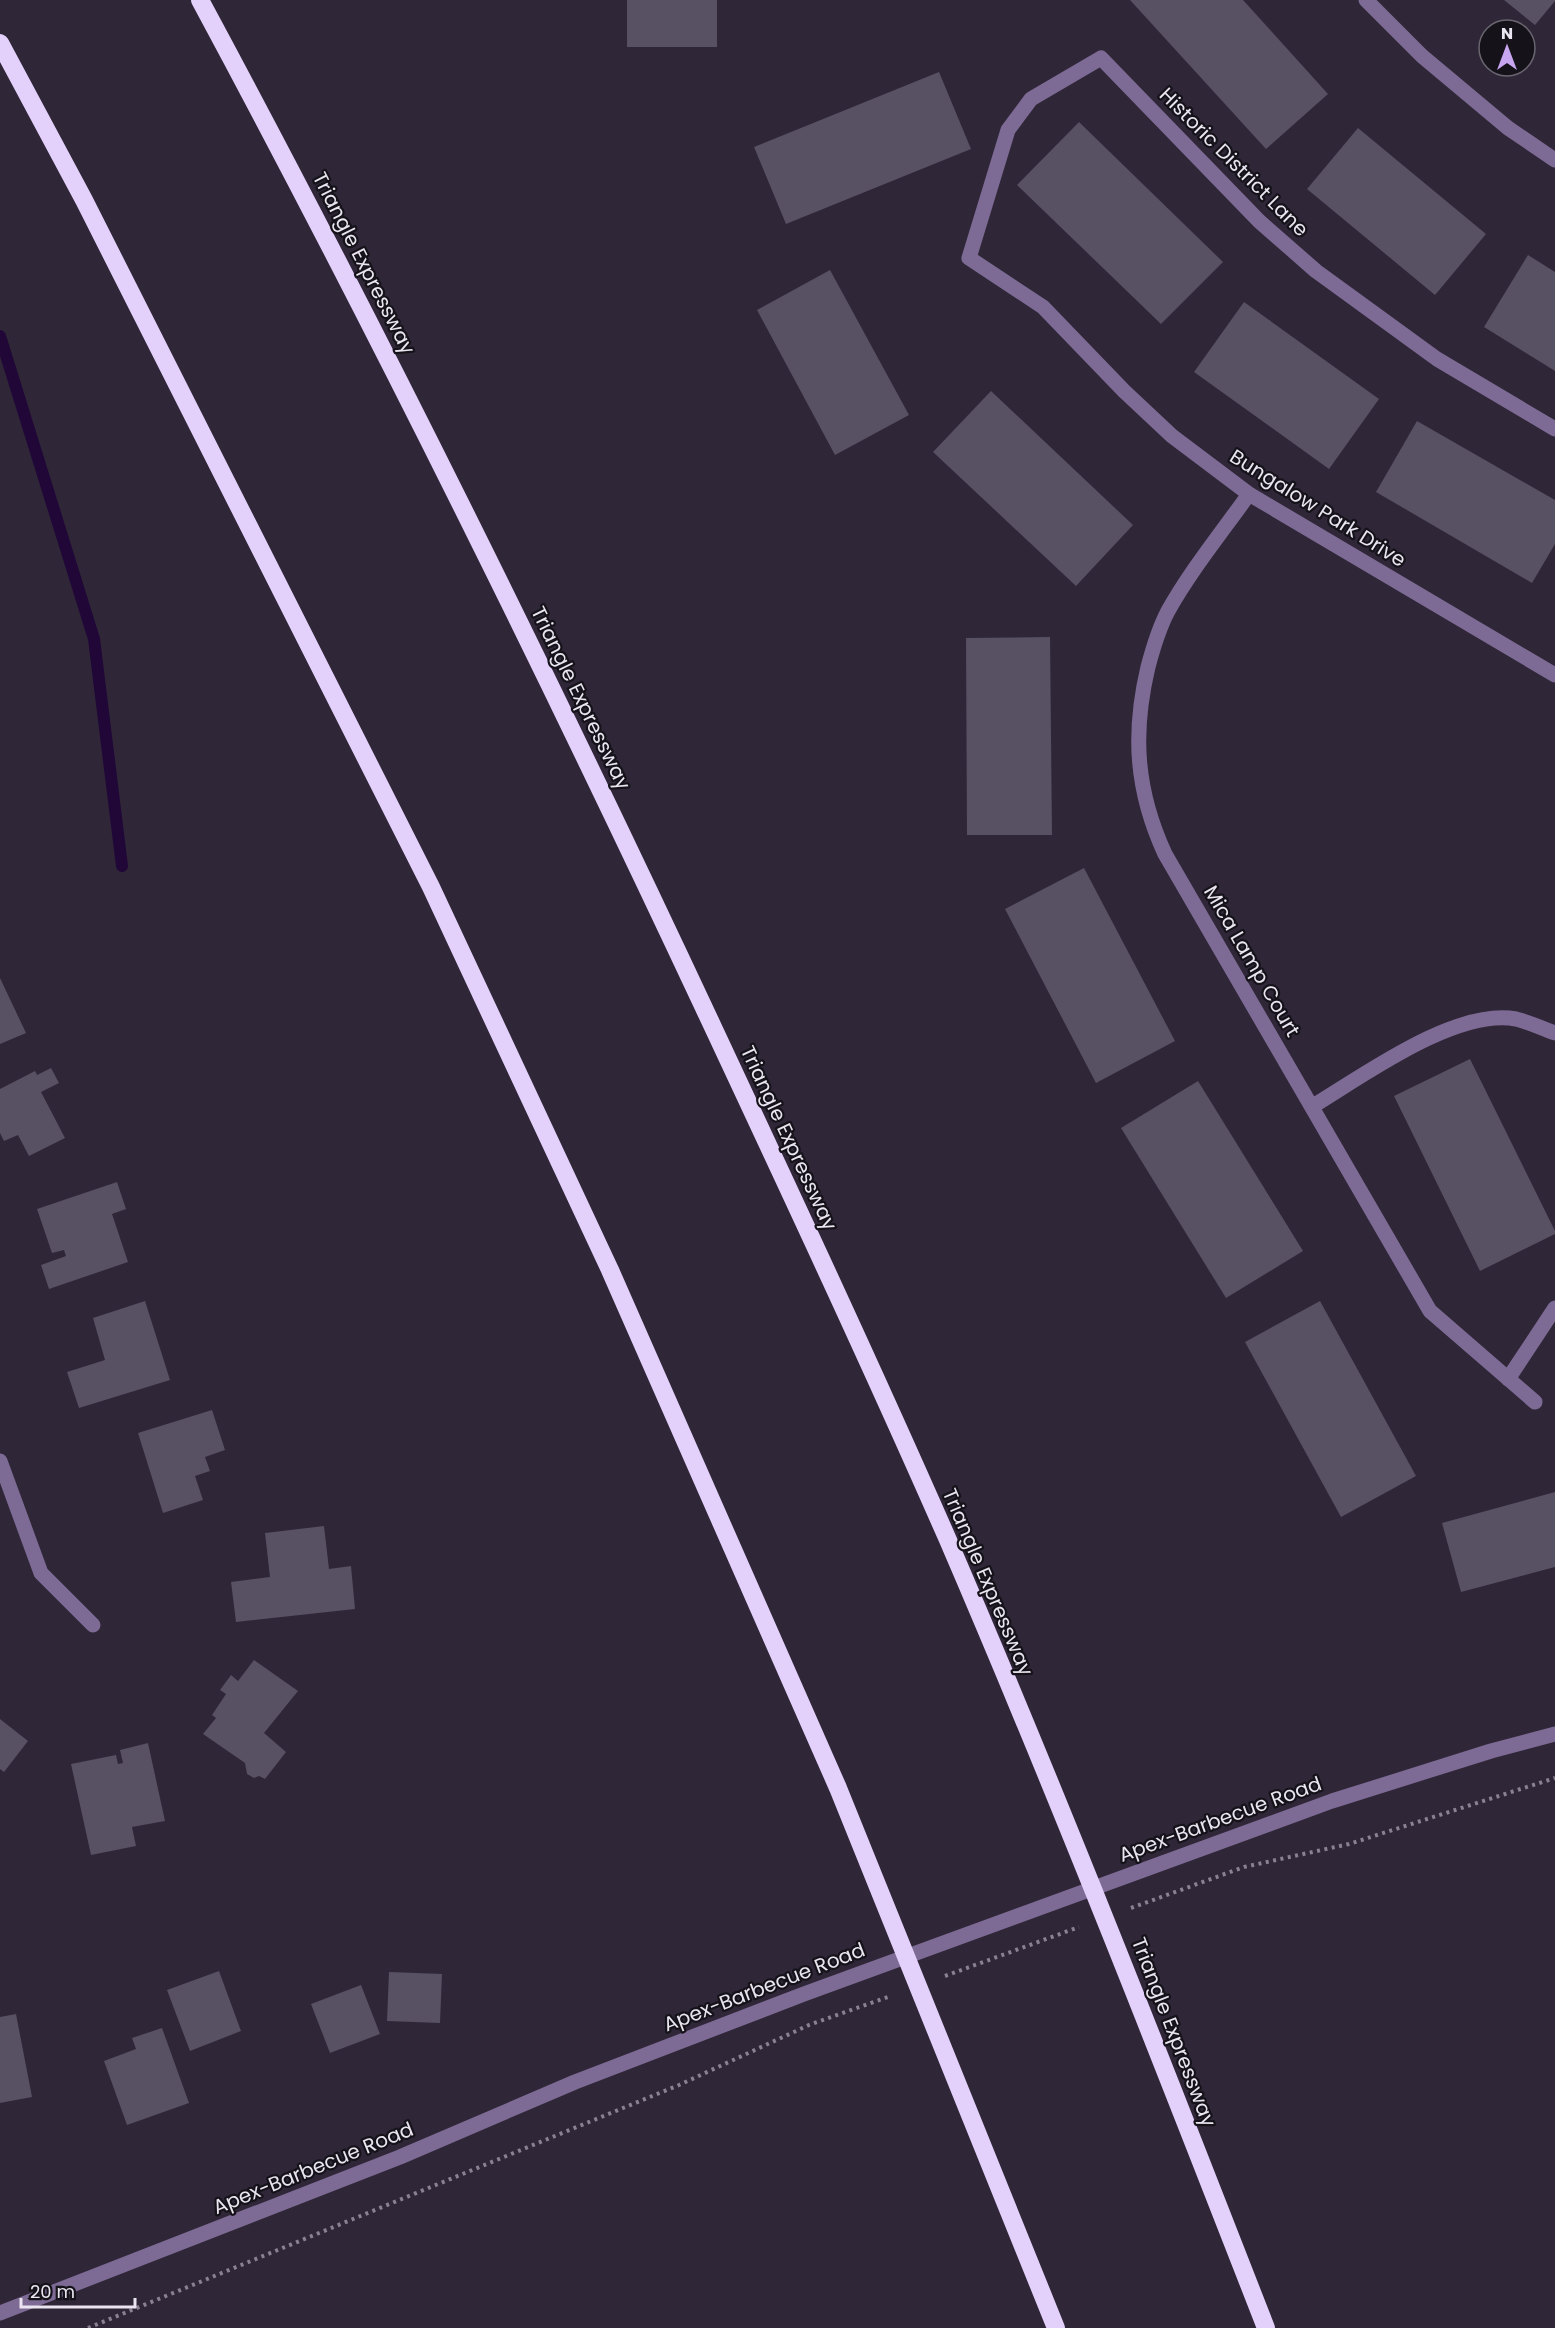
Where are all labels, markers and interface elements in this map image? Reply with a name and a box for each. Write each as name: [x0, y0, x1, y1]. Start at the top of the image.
north arrow: [1477, 18, 1537, 78]
text: N: [1501, 22, 1513, 45]
street label: Historic District Lane: [1153, 81, 1315, 243]
street label: Triangle Expressway: [306, 167, 422, 359]
street label: Bungalow Park Drive: [1225, 442, 1411, 574]
street label: Triangle Expressway: [524, 602, 638, 794]
street label: Mica Lamp Court: [1197, 880, 1307, 1042]
street label: Triangle Expressway: [734, 1041, 844, 1235]
street label: Triangle Expressway: [936, 1484, 1040, 1680]
street label: Apex-Barbecue Road: [1115, 1769, 1325, 1869]
street label: Triangle Expressway: [1125, 1933, 1223, 2131]
street label: Apex-Barbecue Road: [659, 1936, 869, 2038]
street label: Apex-Barbecue Road: [209, 2115, 417, 2221]
scale bar: [21, 2271, 135, 2309]
text: 20 m: [30, 2279, 75, 2304]

